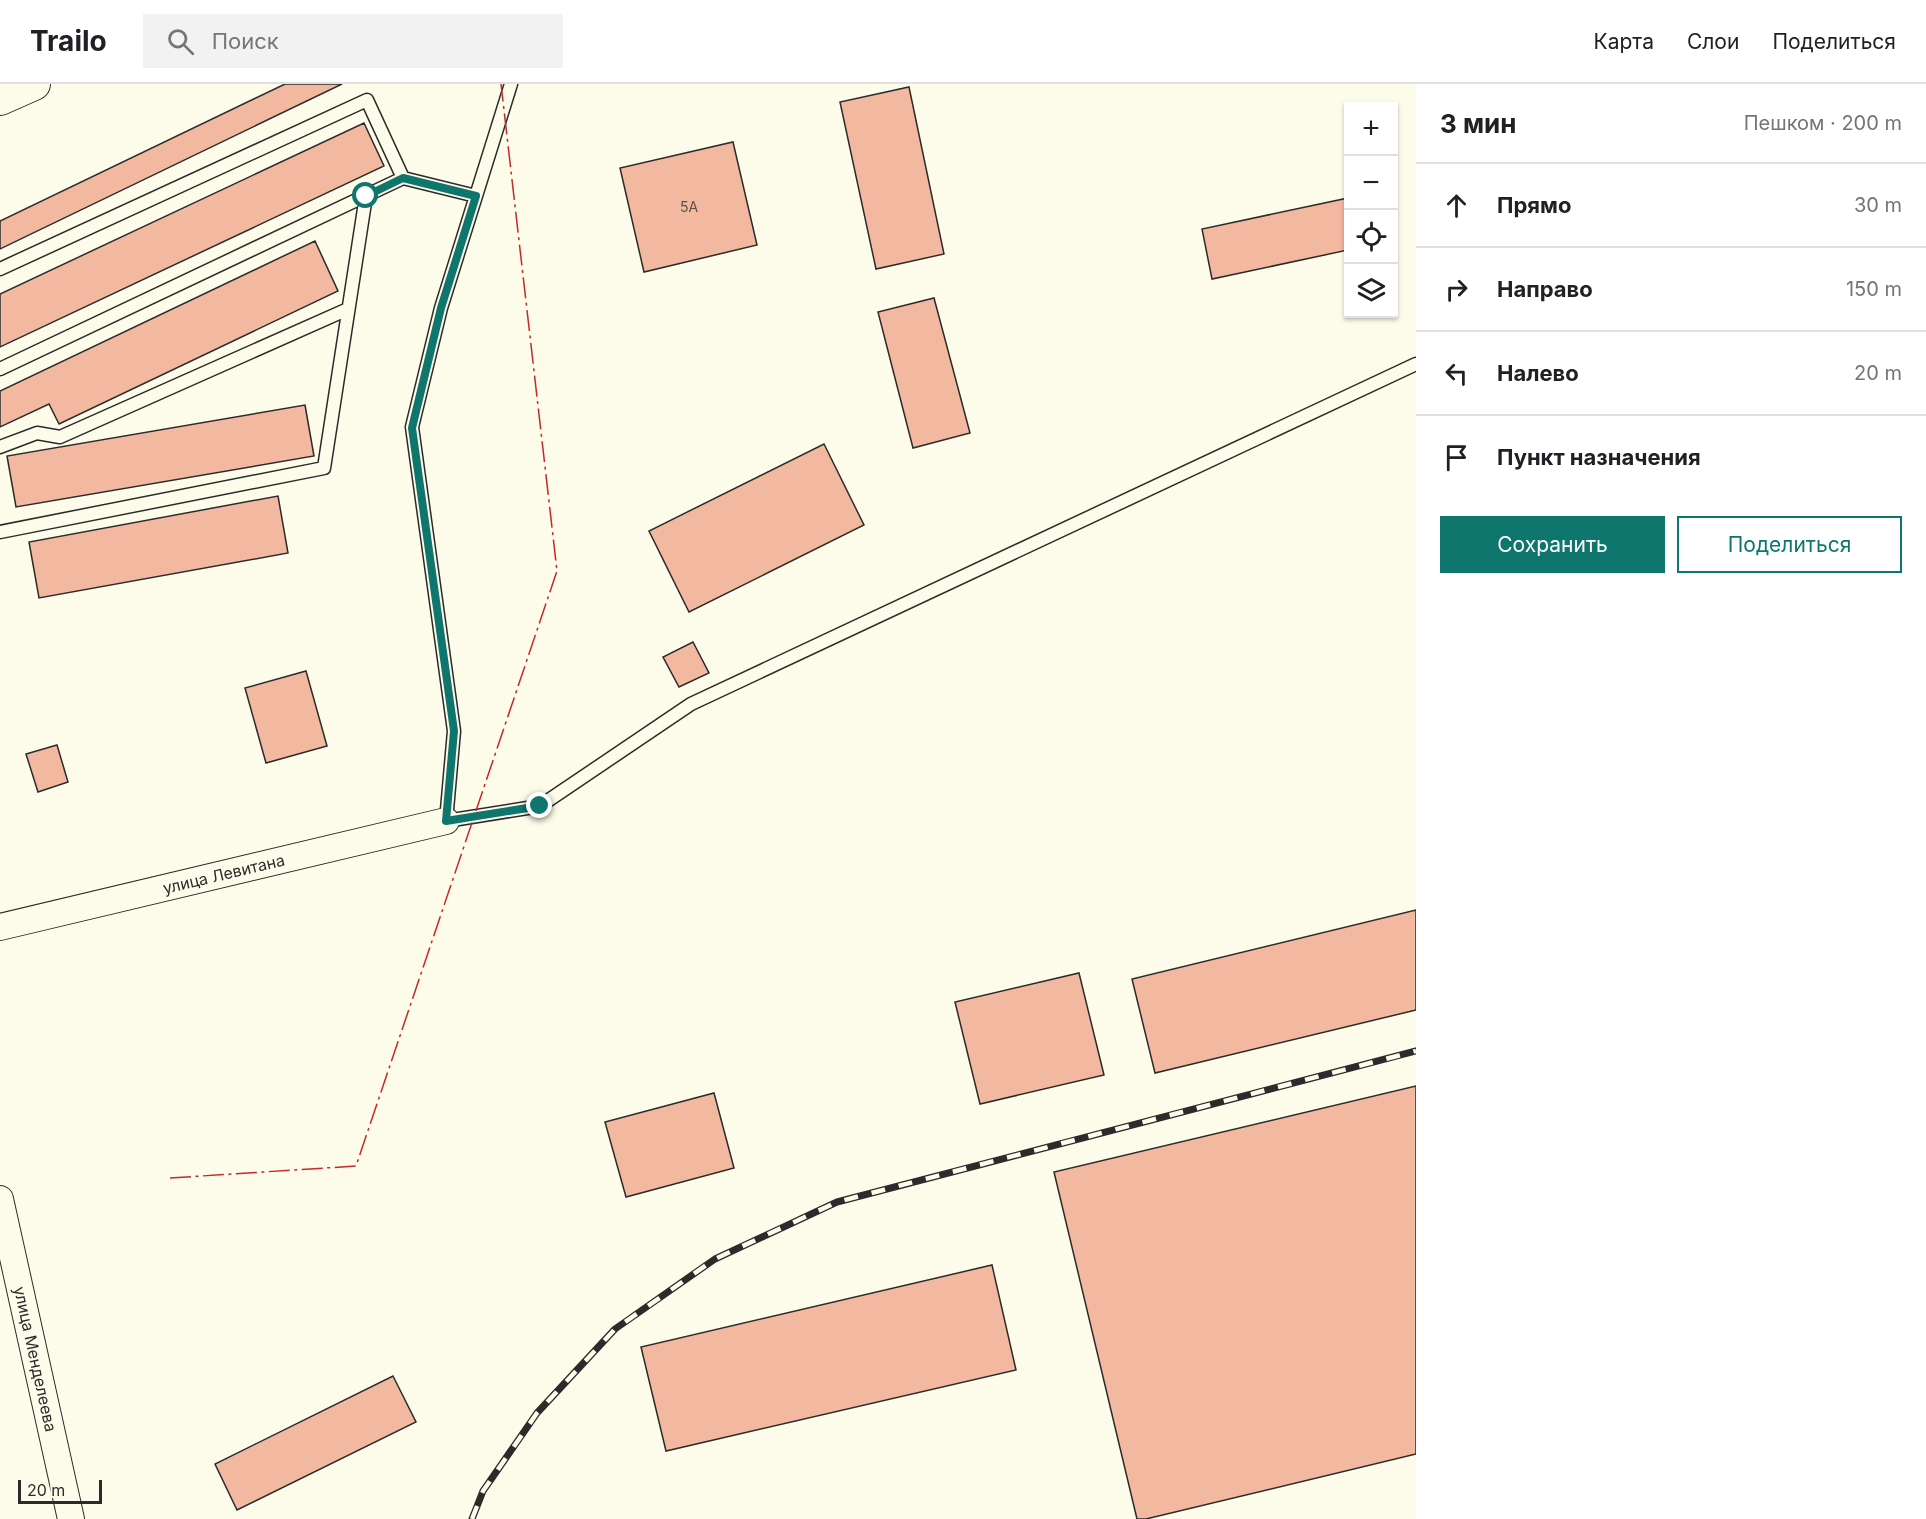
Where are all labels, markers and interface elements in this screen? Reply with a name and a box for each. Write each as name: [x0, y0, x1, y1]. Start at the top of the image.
search box: [143, 14, 563, 68]
text: Trailo: [30, 24, 107, 58]
icon: search: [164, 25, 197, 58]
text: Поиск: [212, 28, 279, 54]
text: Карта: [1594, 29, 1654, 54]
text: Слои: [1687, 29, 1739, 54]
text: Поделиться: [1772, 29, 1896, 54]
map controls: [1344, 102, 1398, 318]
button: +: [1344, 102, 1398, 156]
text: 3 мин: [1440, 108, 1516, 139]
text: Пешком · 200 m: [1744, 111, 1902, 135]
button: −: [1344, 156, 1398, 210]
route start: [352, 182, 378, 208]
icon: ahead: [1440, 189, 1473, 222]
text: Прямо: [1497, 192, 1571, 218]
text: 30 m: [1854, 193, 1902, 217]
house number: 5А: [680, 198, 698, 215]
button: locate: [1344, 210, 1398, 264]
button: layers: [1344, 264, 1398, 318]
icon: right: [1440, 273, 1473, 306]
text: Направо: [1497, 276, 1593, 302]
text: 150 m: [1846, 277, 1902, 301]
icon: left: [1440, 357, 1473, 390]
text: Налево: [1497, 360, 1579, 386]
text: 20 m: [1854, 361, 1902, 385]
icon: arrive: [1440, 441, 1473, 474]
text: Пункт назначения: [1497, 444, 1701, 470]
button: Сохранить: [1440, 516, 1665, 573]
button: Поделиться: [1677, 516, 1902, 573]
route end: [526, 792, 552, 818]
street label: улица Левитана: [161, 850, 287, 898]
street label: улица Менделеева: [10, 1284, 61, 1434]
scale bar: [18, 1477, 102, 1504]
text: 20 m: [27, 1480, 65, 1500]

